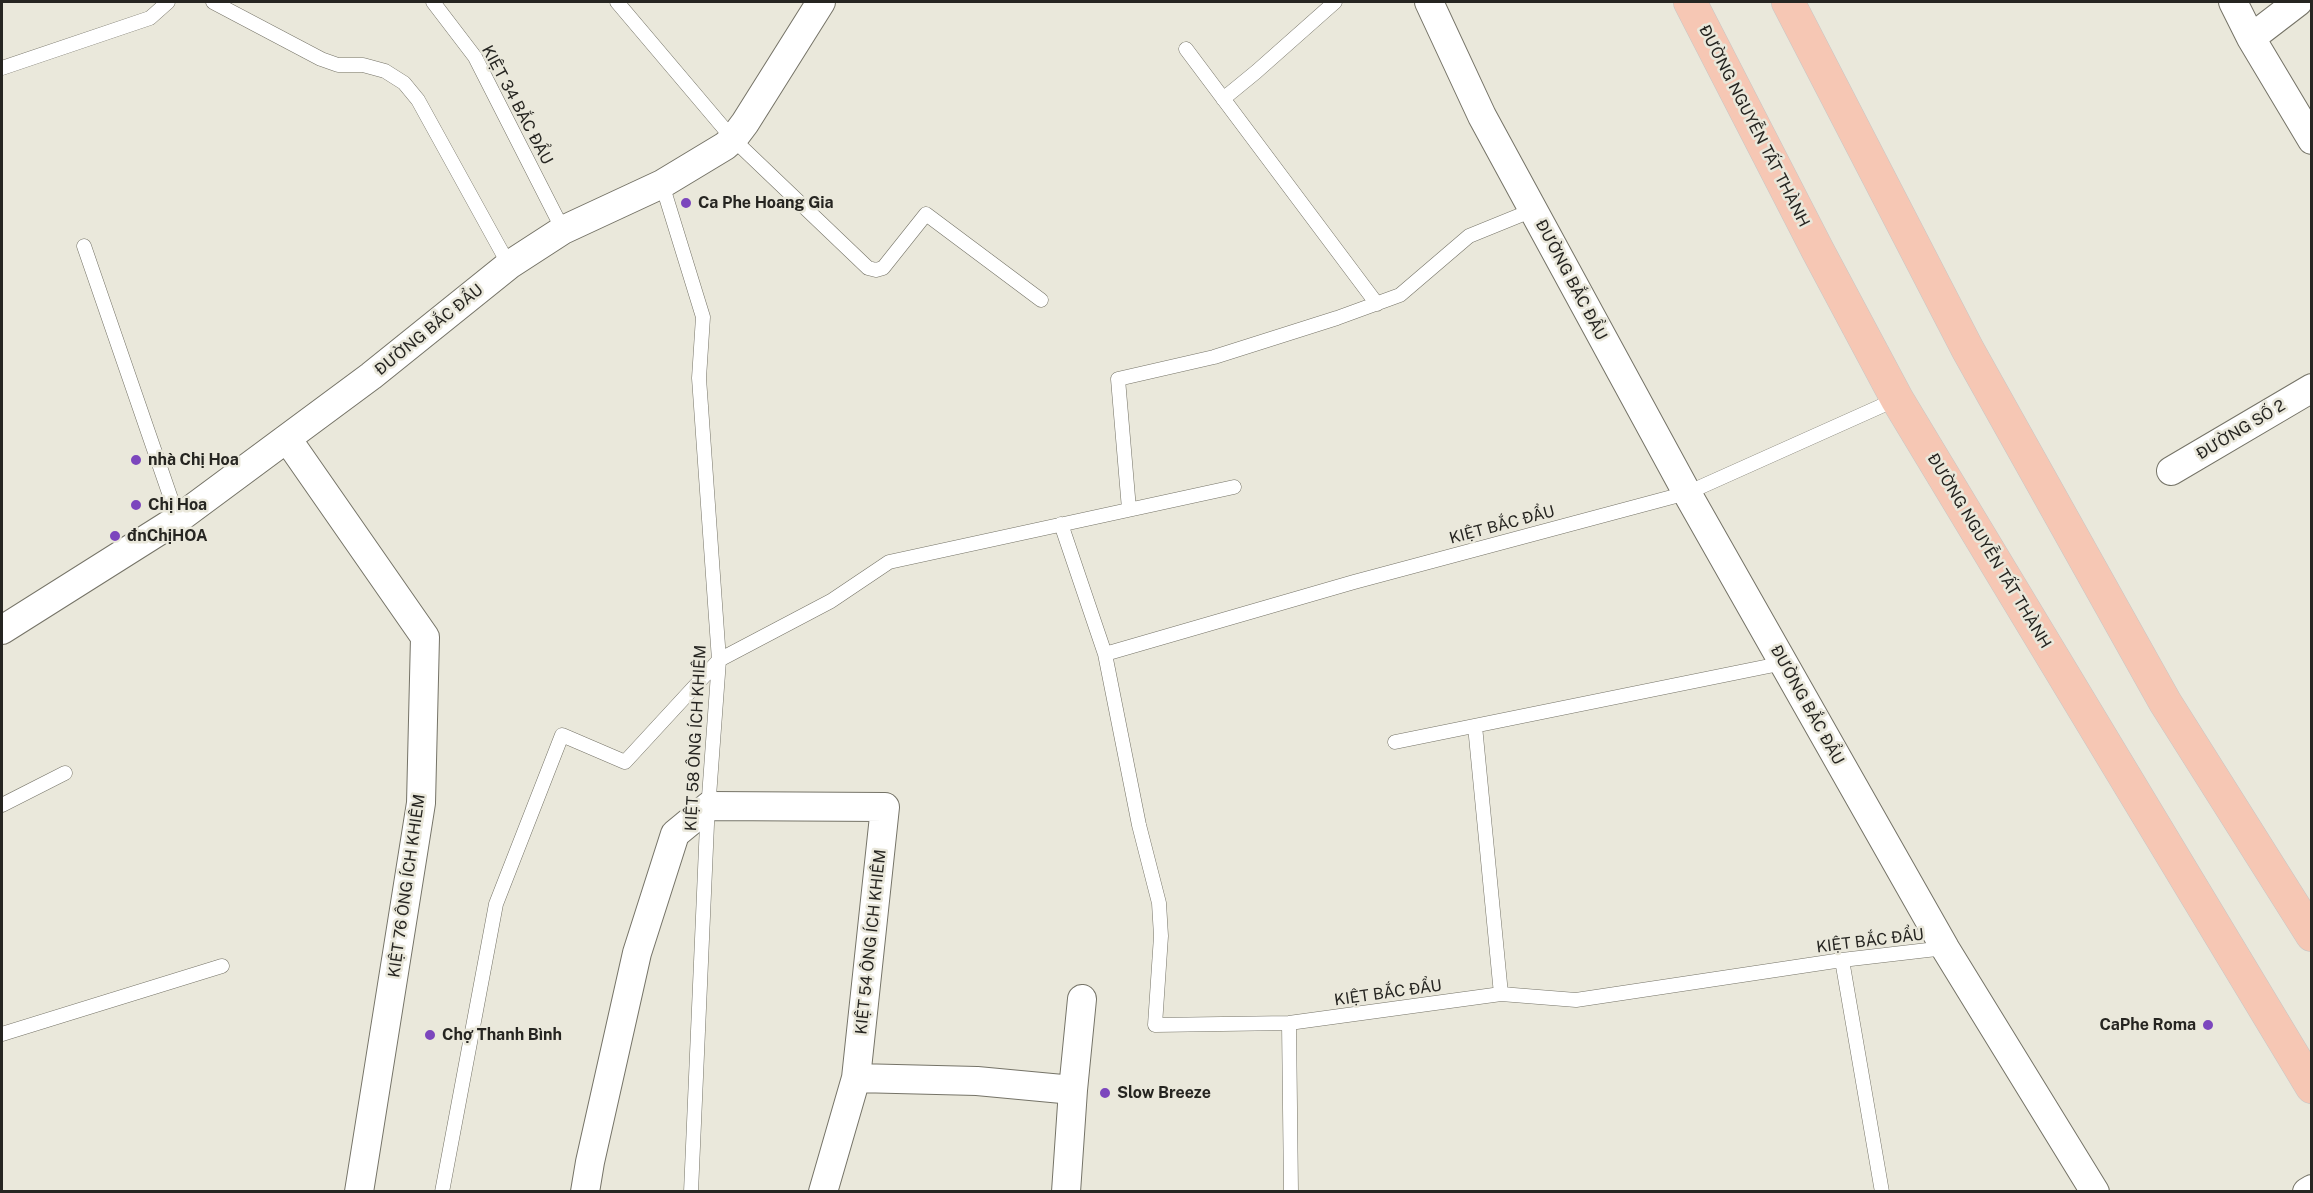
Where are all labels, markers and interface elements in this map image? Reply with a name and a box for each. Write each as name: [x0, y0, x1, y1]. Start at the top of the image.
street label: ĐƯỜNG NGUYỄN TẤT THÀNH: [1695, 22, 1813, 230]
street label: KIỆT 34 BẮC ĐẨU: [477, 42, 557, 168]
place label: Ca Phe Hoang Gia: [698, 193, 834, 213]
marker: Ca Phe Hoang Gia: [679, 196, 693, 210]
street label: ĐƯỜNG BẮC ĐẨU: [1531, 216, 1611, 344]
street label: ĐƯỜNG BẮC ĐẨU: [371, 280, 487, 380]
street label: ĐƯỜNG SỐ 2: [2193, 396, 2289, 464]
place label: nhà Chị Hoa: [148, 450, 239, 470]
street label: ĐƯỜNG NGUYỄN TẤT THÀNH: [1923, 450, 2055, 652]
marker: nhà Chị Hoa: [129, 453, 143, 467]
place label: Chị Hoa: [148, 495, 207, 515]
marker: Chị Hoa: [129, 498, 143, 512]
street label: KIỆT BẮC ĐẨU: [1447, 502, 1557, 548]
place label: đnChịHOA: [127, 526, 208, 546]
marker: đnChịHOA: [108, 529, 122, 543]
street label: ĐƯỜNG BẮC ĐẨU: [1766, 642, 1848, 768]
street label: KIỆT 58 ÔNG ÍCH KHIÊM: [682, 644, 710, 832]
street label: KIỆT 76 ÔNG ÍCH KHIÊM: [385, 793, 429, 979]
street label: KIỆT 54 ÔNG ÍCH KHIÊM: [852, 848, 890, 1036]
street label: KIỆT BẮC ĐẨU: [1815, 925, 1925, 957]
street label: KIỆT BẮC ĐẨU: [1333, 976, 1443, 1010]
place label: CaPhe Roma: [2100, 1015, 2196, 1035]
marker: CaPhe Roma: [2201, 1018, 2215, 1032]
place label: Chợ Thanh Bình: [442, 1025, 562, 1045]
marker: Chợ Thanh Bình: [423, 1028, 437, 1042]
place label: Slow Breeze: [1117, 1083, 1211, 1103]
marker: Slow Breeze: [1098, 1086, 1112, 1100]

